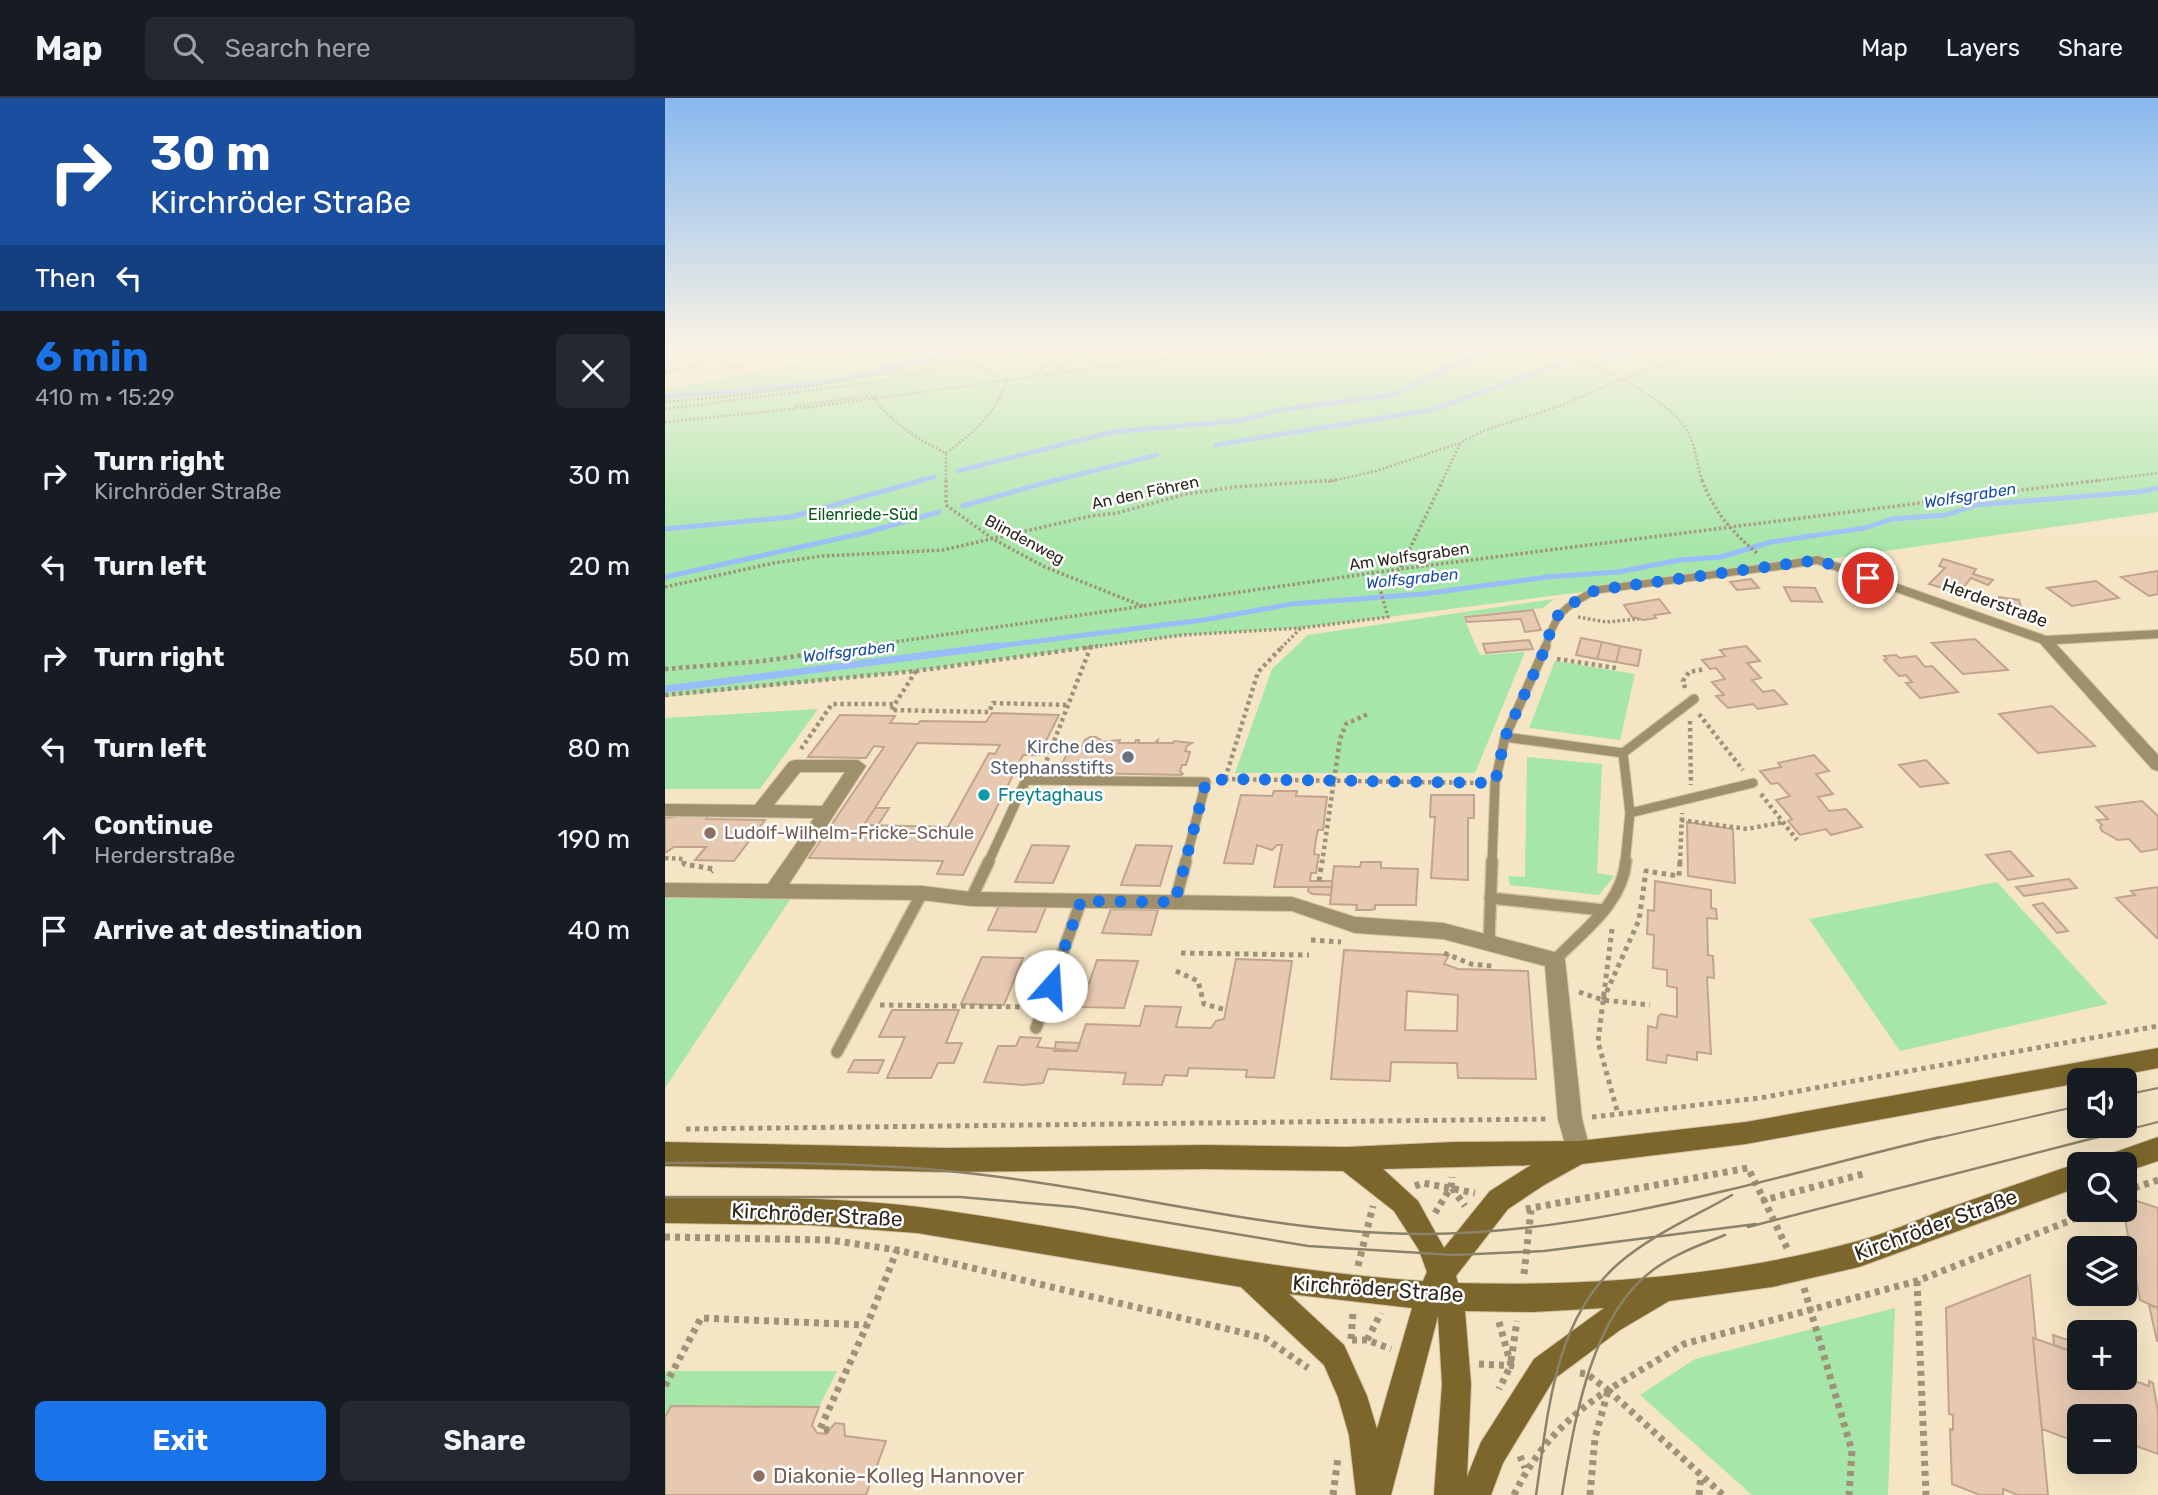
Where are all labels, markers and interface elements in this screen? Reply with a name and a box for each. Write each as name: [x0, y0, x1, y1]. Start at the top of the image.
search box: [145, 17, 635, 80]
text: Map: [35, 29, 103, 68]
icon: search: [169, 29, 207, 67]
text: Search here: [225, 33, 370, 64]
text: Map: [1861, 34, 1908, 62]
text: Layers: [1946, 34, 2020, 62]
text: Share: [2058, 34, 2123, 62]
text: 30 m: [150, 124, 271, 182]
icon: right: [35, 126, 126, 217]
text: Kirchröder Straße: [150, 183, 411, 221]
icon: left: [110, 259, 148, 297]
text: Then: [35, 263, 96, 294]
text: 6 min: [35, 332, 149, 382]
button: close: [556, 334, 630, 408]
text: 410 m · 15:29: [35, 383, 175, 411]
text: Turn right: [94, 446, 224, 477]
icon: right: [35, 457, 73, 495]
text: 30 m: [568, 460, 630, 491]
street label: An den Föhren: [1090, 472, 1200, 513]
text: Kirchröder Straße: [94, 477, 282, 505]
water label: Wolfsgraben: [1923, 479, 2017, 512]
park label: Eilenriede-Süd: [808, 505, 918, 524]
street label: Blindenweg: [982, 511, 1068, 568]
street label: Am Wolfsgraben: [1348, 539, 1470, 574]
icon: left: [35, 548, 73, 586]
pin: [1838, 548, 1898, 608]
text: Turn left: [94, 551, 206, 582]
text: 20 m: [569, 551, 630, 582]
icon: arrive: [1849, 559, 1887, 597]
water label: Wolfsgraben: [1365, 564, 1459, 593]
street label: Herderstraße: [1939, 574, 2051, 632]
water label: Wolfsgraben: [802, 636, 896, 667]
icon: right: [35, 639, 73, 677]
text: Turn right: [94, 642, 224, 673]
text: 50 m: [569, 642, 630, 673]
icon: left: [35, 730, 73, 768]
text: Turn left: [94, 733, 206, 764]
text: 80 m: [567, 733, 630, 764]
place label: Kirche des Stephansstifts: [990, 736, 1114, 779]
marker: Kirche des Stephansstifts: [1120, 749, 1136, 765]
place label: Freytaghaus: [998, 784, 1103, 806]
marker: Freytaghaus: [976, 787, 992, 803]
text: Continue: [94, 810, 213, 841]
icon: ahead: [35, 821, 73, 859]
place label: Ludolf-Wilhelm-Fricke-Schule: [724, 822, 974, 844]
text: 190 m: [557, 824, 630, 855]
marker: Ludolf-Wilhelm-Fricke-Schule: [702, 825, 718, 841]
text: Herderstraße: [94, 841, 236, 869]
icon: arrive: [35, 912, 73, 950]
text: Arrive at destination: [94, 915, 362, 946]
text: 40 m: [568, 915, 630, 946]
position arrow: [1014, 949, 1088, 1023]
map controls: [2067, 1068, 2137, 1474]
button: sound: [2067, 1068, 2137, 1138]
button: search: [2067, 1152, 2137, 1222]
street label: Kirchröder Straße: [1851, 1183, 2021, 1266]
street label: Kirchröder Straße: [731, 1198, 903, 1231]
button: layers: [2067, 1236, 2137, 1306]
street label: Kirchröder Straße: [1292, 1270, 1464, 1307]
button: +: [2067, 1320, 2137, 1390]
button: Exit: [35, 1401, 326, 1481]
button: Share: [340, 1401, 630, 1481]
button: −: [2067, 1404, 2137, 1474]
place label: Diakonie-Kolleg Hannover: [773, 1463, 1025, 1488]
marker: Diakonie-Kolleg Hannover: [751, 1468, 767, 1484]

